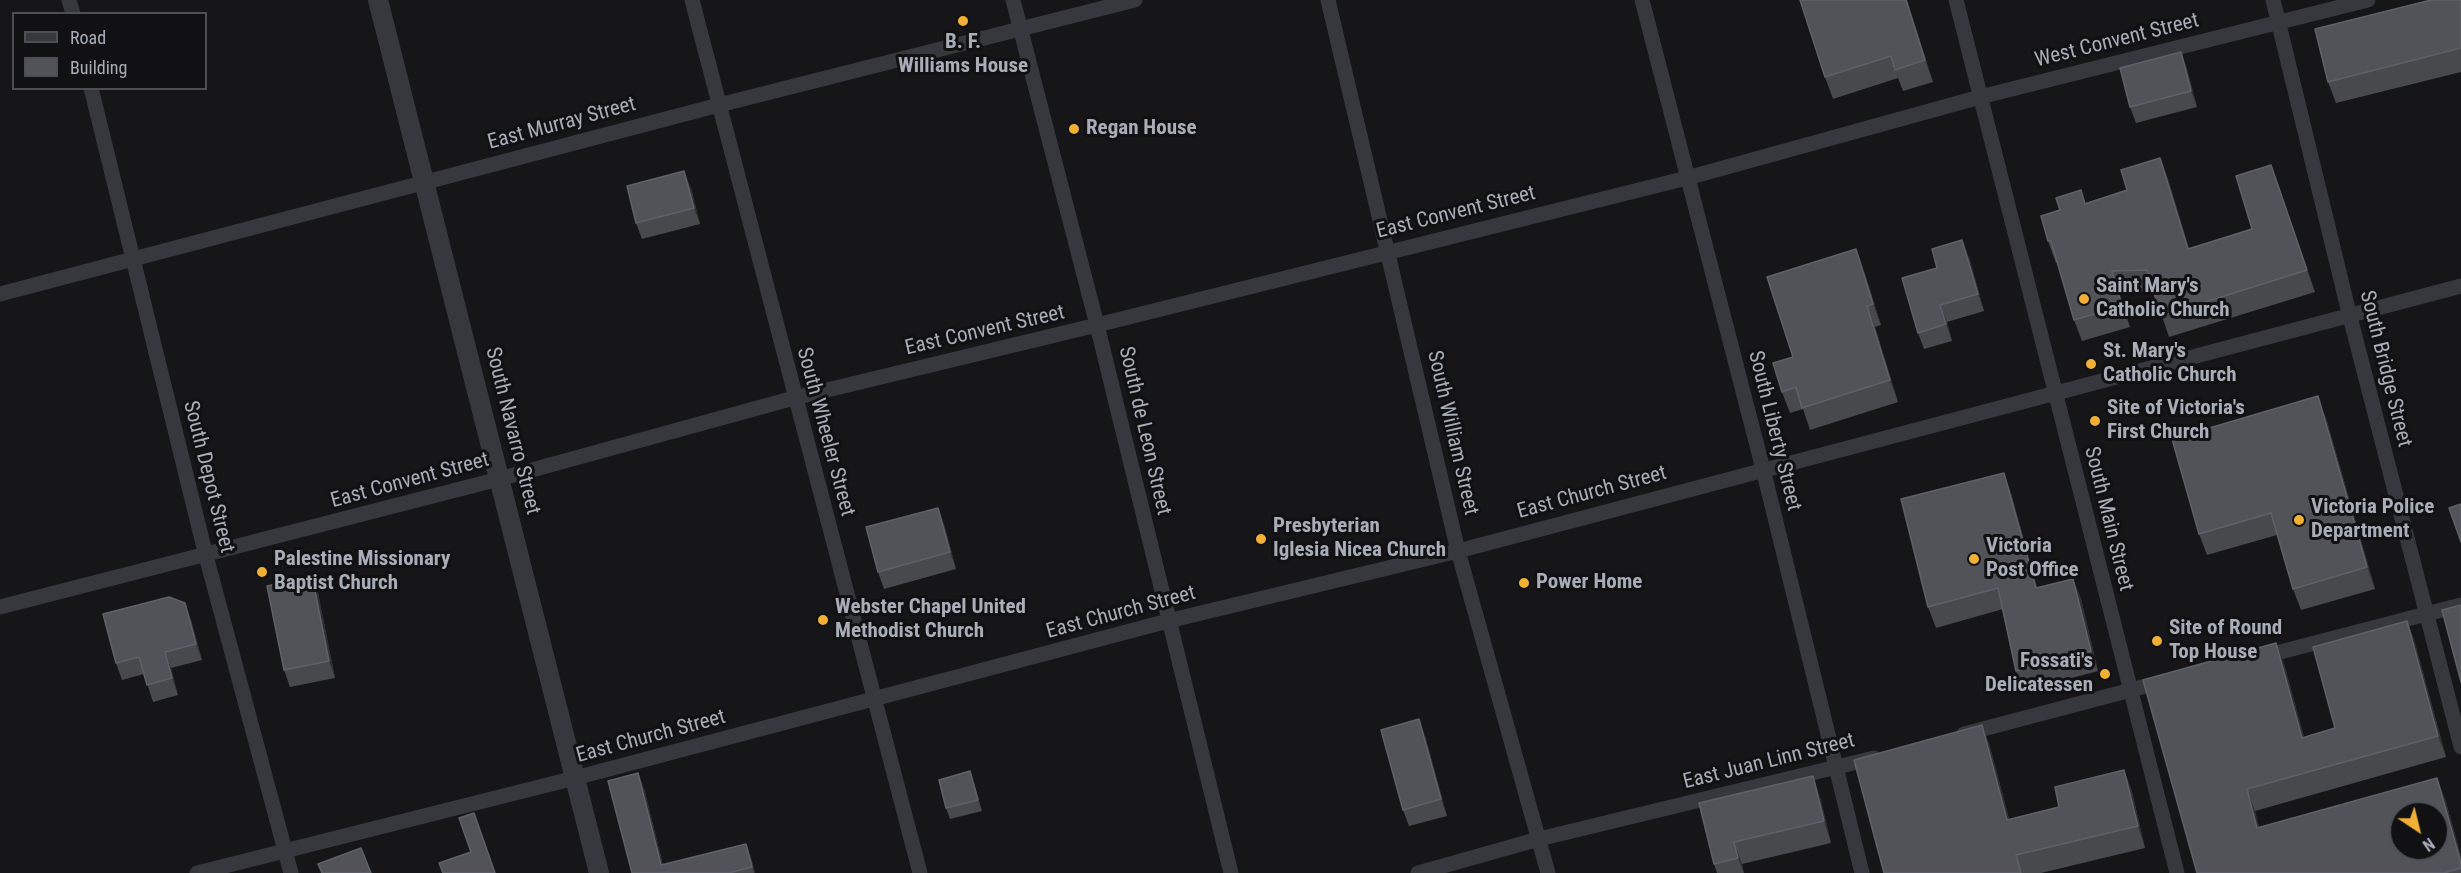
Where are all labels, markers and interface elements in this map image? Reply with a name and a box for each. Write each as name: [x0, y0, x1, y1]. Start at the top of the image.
street label: West Convent Street: [2033, 8, 2201, 74]
legend: [12, 12, 207, 90]
marker: B. F. Williams House: [956, 14, 970, 28]
text: Road: [70, 27, 106, 48]
place label: B. F. Williams House: [898, 30, 1028, 80]
text: Building: [70, 57, 127, 78]
street label: East Murray Street: [485, 92, 639, 156]
place label: Regan House: [1086, 116, 1197, 142]
marker: Regan House: [1067, 122, 1081, 136]
street label: East Convent Street: [1374, 181, 1538, 245]
place label: Saint Mary's Catholic Church: [2096, 274, 2230, 324]
street label: South Bridge Street: [2353, 288, 2417, 450]
marker: Saint Mary's Catholic Church: [2077, 292, 2091, 306]
street label: East Convent Street: [903, 300, 1067, 362]
place label: St. Mary's Catholic Church: [2103, 339, 2237, 389]
street label: South de Leon Street: [1112, 344, 1176, 518]
street label: South Navarro Street: [479, 345, 545, 517]
street label: South Wheeler Street: [790, 345, 860, 519]
street label: South William Street: [1421, 348, 1483, 518]
street label: South Liberty Street: [1742, 349, 1806, 513]
marker: St. Mary's Catholic Church: [2084, 357, 2098, 371]
place label: Site of Victoria's First Church: [2107, 396, 2245, 446]
street label: South Depot Street: [177, 398, 239, 556]
marker: Site of Victoria's First Church: [2088, 414, 2102, 428]
street label: South Main Street: [2078, 444, 2138, 594]
street label: East Convent Street: [328, 448, 492, 514]
street label: East Church Street: [1515, 461, 1669, 525]
place label: Victoria Police Department: [2311, 495, 2434, 545]
marker: Victoria Police Department: [2292, 513, 2306, 527]
place label: Presbyterian Iglesia Nicea Church: [1273, 514, 1446, 564]
marker: Presbyterian Iglesia Nicea Church: [1254, 532, 1268, 546]
place label: Victoria Post Office: [1986, 534, 2079, 584]
place label: Palestine Missionary Baptist Church: [274, 547, 450, 597]
marker: Victoria Post Office: [1967, 552, 1981, 566]
marker: Palestine Missionary Baptist Church: [255, 565, 269, 579]
place label: Power Home: [1536, 570, 1642, 596]
marker: Power Home: [1517, 576, 1531, 590]
street label: East Church Street: [1044, 581, 1198, 645]
place label: Webster Chapel United Methodist Church: [835, 595, 1026, 645]
marker: Webster Chapel United Methodist Church: [816, 613, 830, 627]
place label: Site of Round Top House: [2169, 616, 2282, 666]
marker: Site of Round Top House: [2150, 634, 2164, 648]
place label: Fossati's Delicatessen: [1985, 649, 2093, 699]
marker: Fossati's Delicatessen: [2098, 667, 2112, 681]
street label: East Church Street: [574, 705, 728, 769]
street label: East Juan Linn Street: [1681, 729, 1857, 795]
north arrow: [2389, 801, 2449, 861]
text: N: [2419, 834, 2438, 855]

